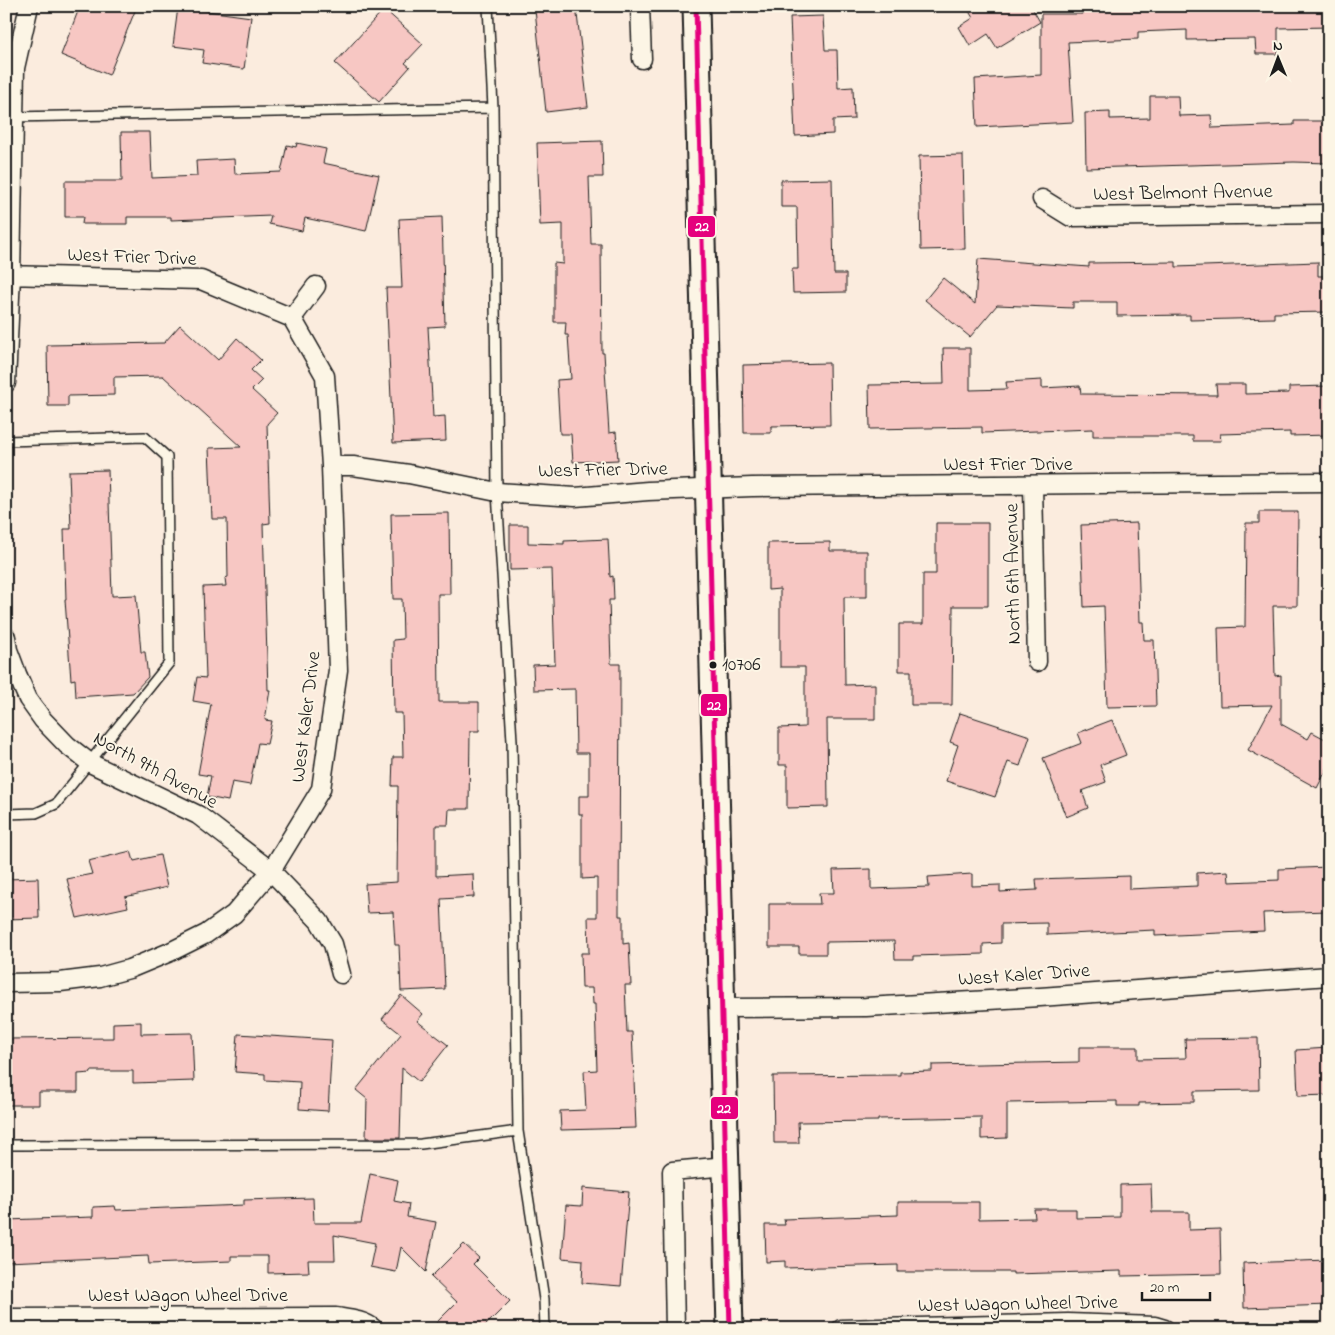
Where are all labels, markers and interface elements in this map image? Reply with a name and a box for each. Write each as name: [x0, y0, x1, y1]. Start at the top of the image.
north arrow: [1252, 32, 1302, 82]
text: N: [1273, 36, 1283, 57]
street label: West Belmont Avenue: [1093, 178, 1273, 210]
line badge: 22: [687, 215, 716, 238]
text: 22: [694, 217, 709, 238]
street label: West Frier Drive: [67, 241, 197, 275]
street label: West Frier Drive: [943, 451, 1073, 480]
street label: West Frier Drive: [538, 455, 668, 487]
street label: North 6th Avenue: [998, 503, 1030, 645]
street label: West Kaler Drive: [285, 650, 329, 784]
place label: 10706: [722, 652, 761, 679]
marker: 10706: [708, 660, 718, 670]
line badge: 22: [700, 693, 728, 717]
text: 22: [706, 696, 721, 717]
street label: North 9th Avenue: [87, 725, 223, 817]
street label: West Kaler Drive: [957, 957, 1091, 995]
line badge: 22: [710, 1096, 739, 1120]
text: 22: [716, 1099, 731, 1120]
scale bar: [1142, 1270, 1210, 1302]
text: 20 m: [1150, 1277, 1180, 1299]
street label: West Wagon Wheel Drive: [88, 1282, 288, 1312]
street label: West Wagon Wheel Drive: [918, 1289, 1118, 1322]

